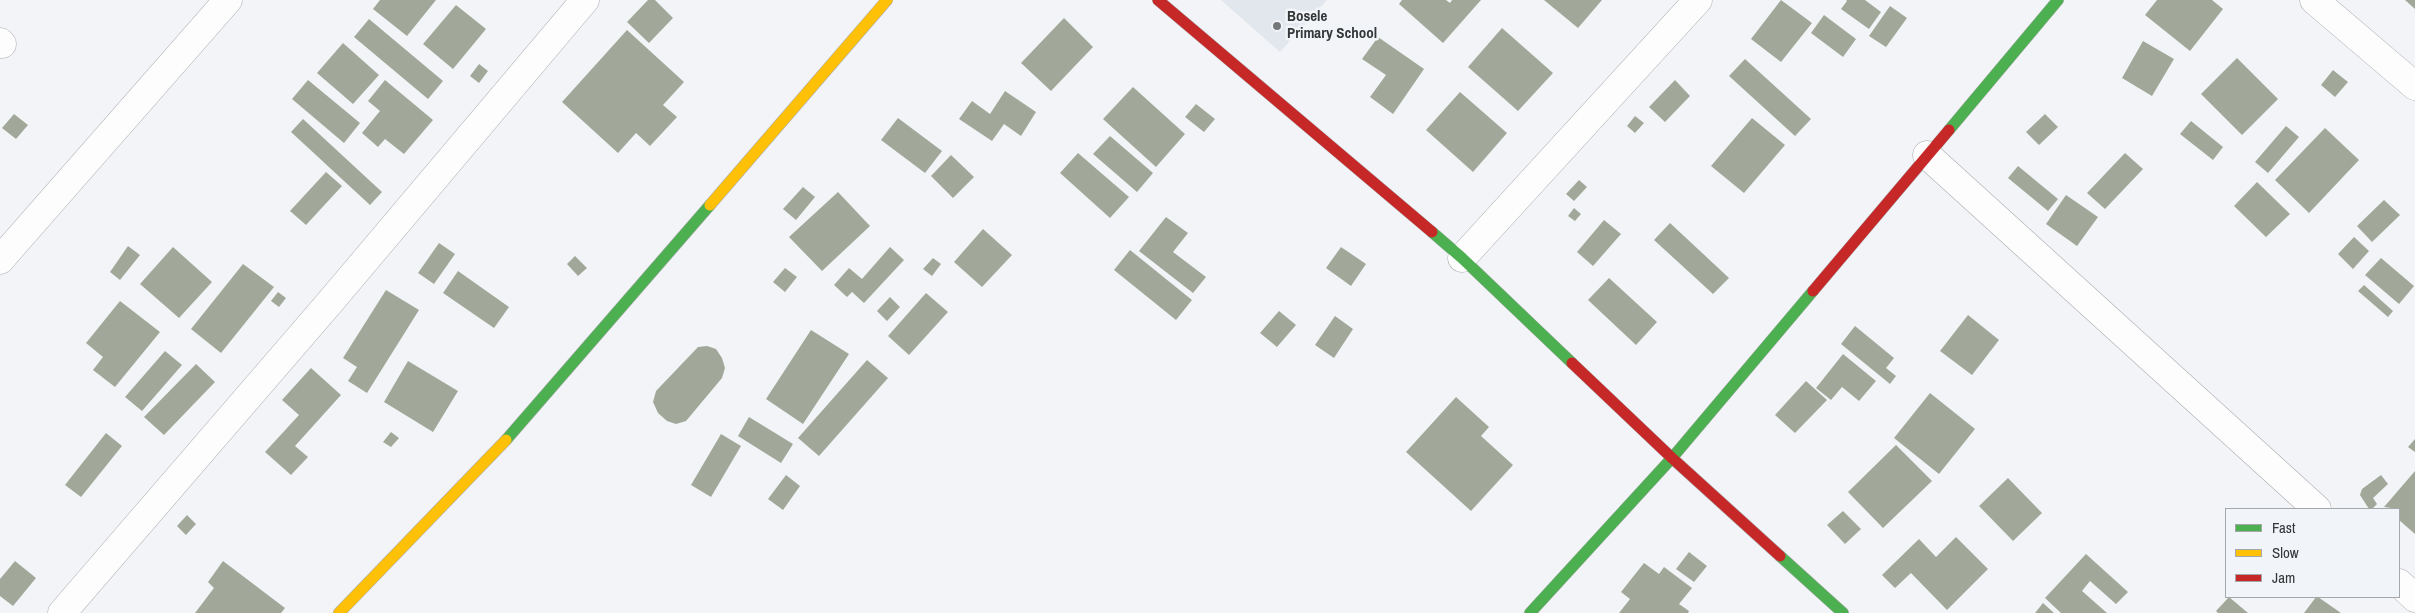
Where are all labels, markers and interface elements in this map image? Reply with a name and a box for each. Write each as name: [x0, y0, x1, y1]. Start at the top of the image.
place label: Bosele Primary School: [1287, 8, 1377, 43]
marker: Bosele Primary School: [1271, 20, 1283, 32]
legend: [2225, 508, 2400, 598]
text: Fast: [2272, 517, 2295, 538]
text: Slow: [2272, 542, 2299, 563]
text: Jam: [2272, 567, 2295, 588]

